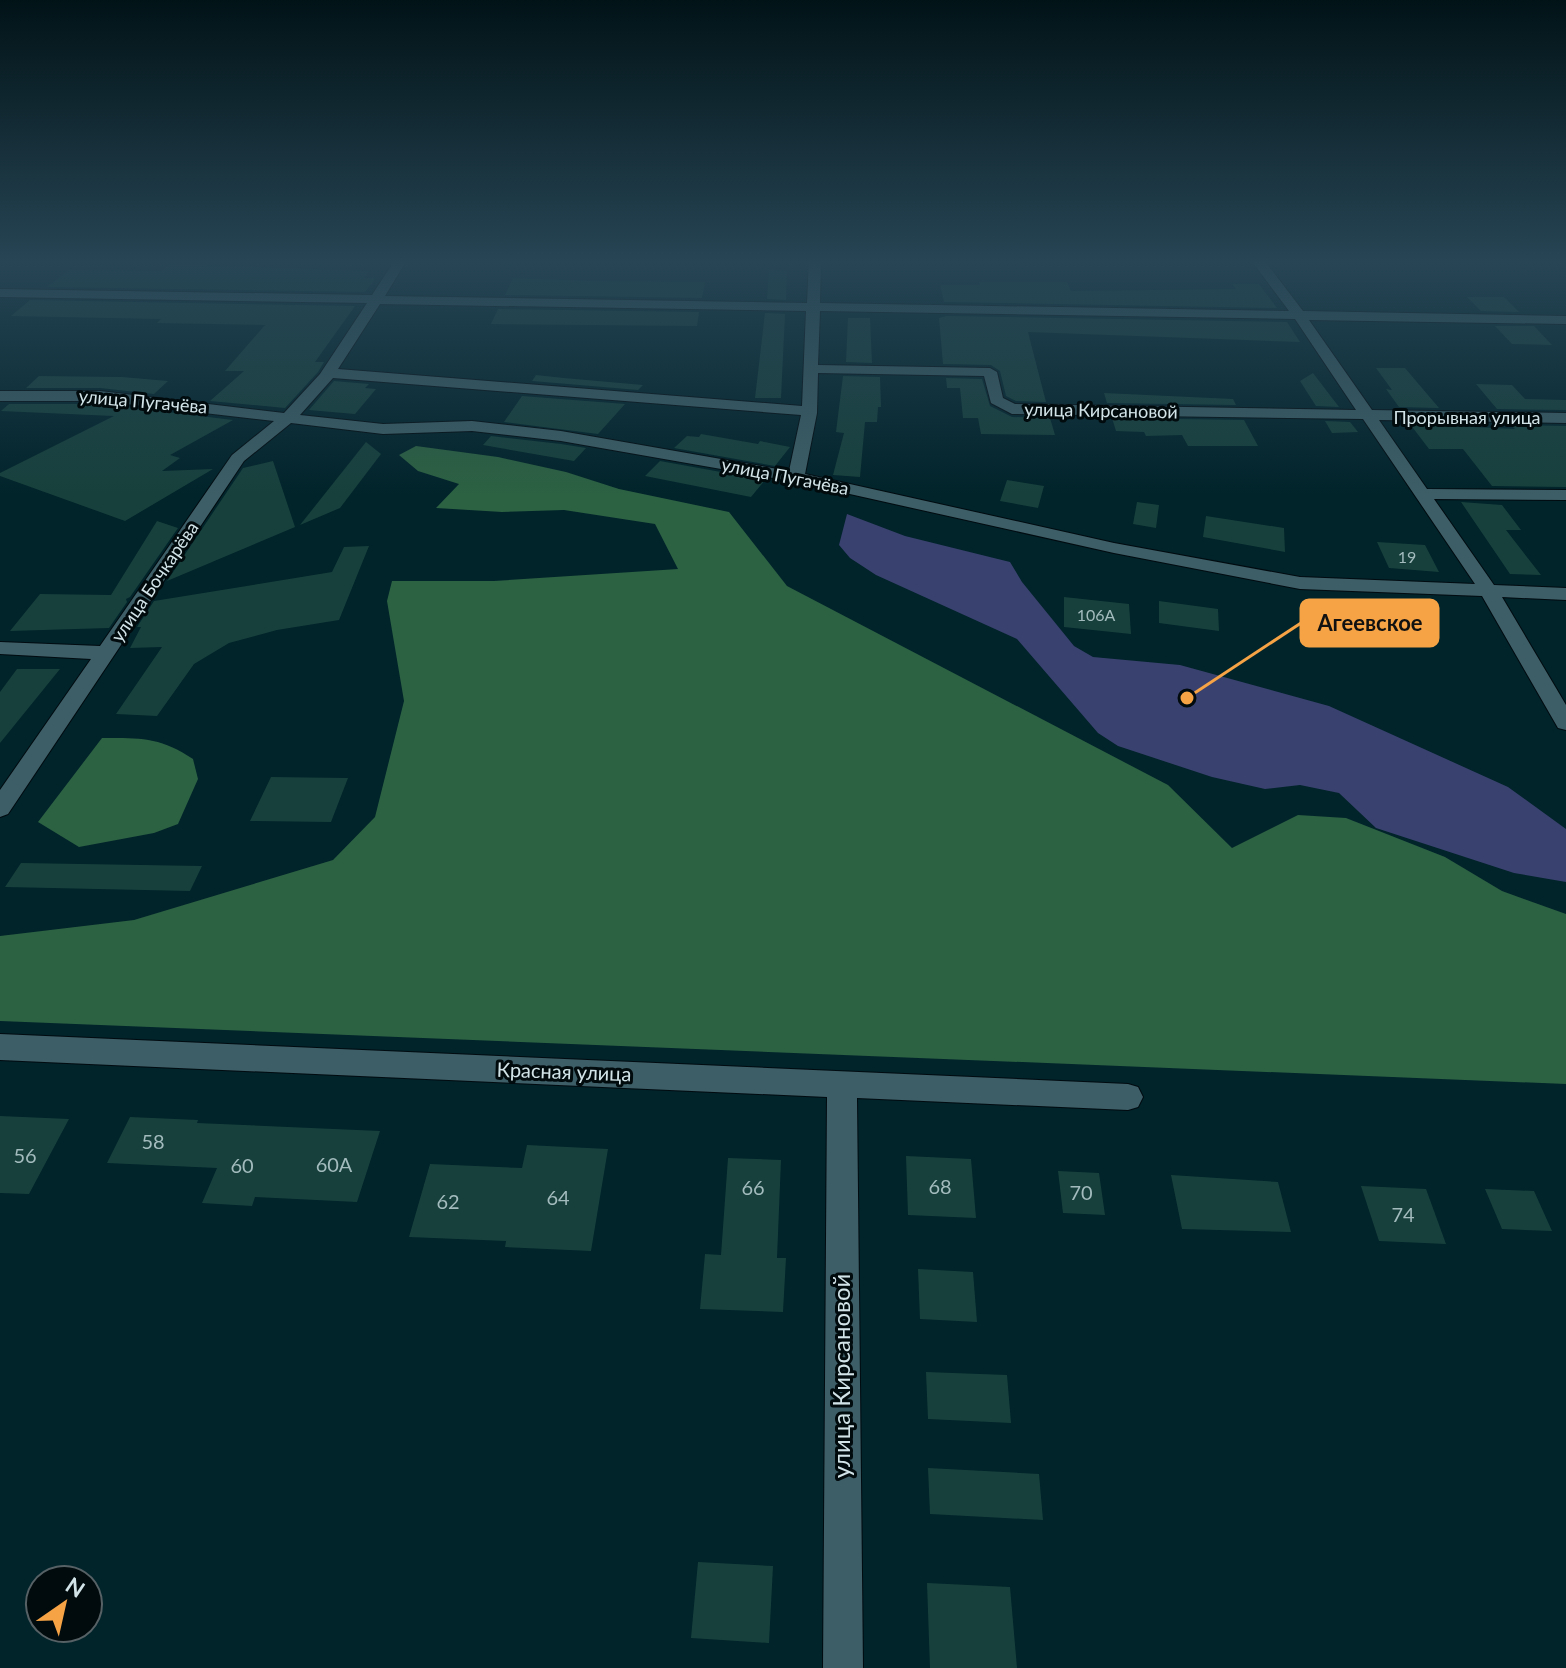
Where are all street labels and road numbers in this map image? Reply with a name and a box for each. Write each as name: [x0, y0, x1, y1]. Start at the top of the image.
street label: улица Пугачёва: [78, 384, 208, 418]
street label: улица Кирсановой: [1024, 398, 1178, 422]
street label: Прорывная улица: [1393, 406, 1541, 428]
street label: улица Пугачёва: [720, 453, 851, 499]
street label: улица Бочкарёва: [106, 517, 202, 646]
street label: Красная улица: [496, 1057, 632, 1085]
street label: улица Кирсановой: [826, 1274, 855, 1478]

